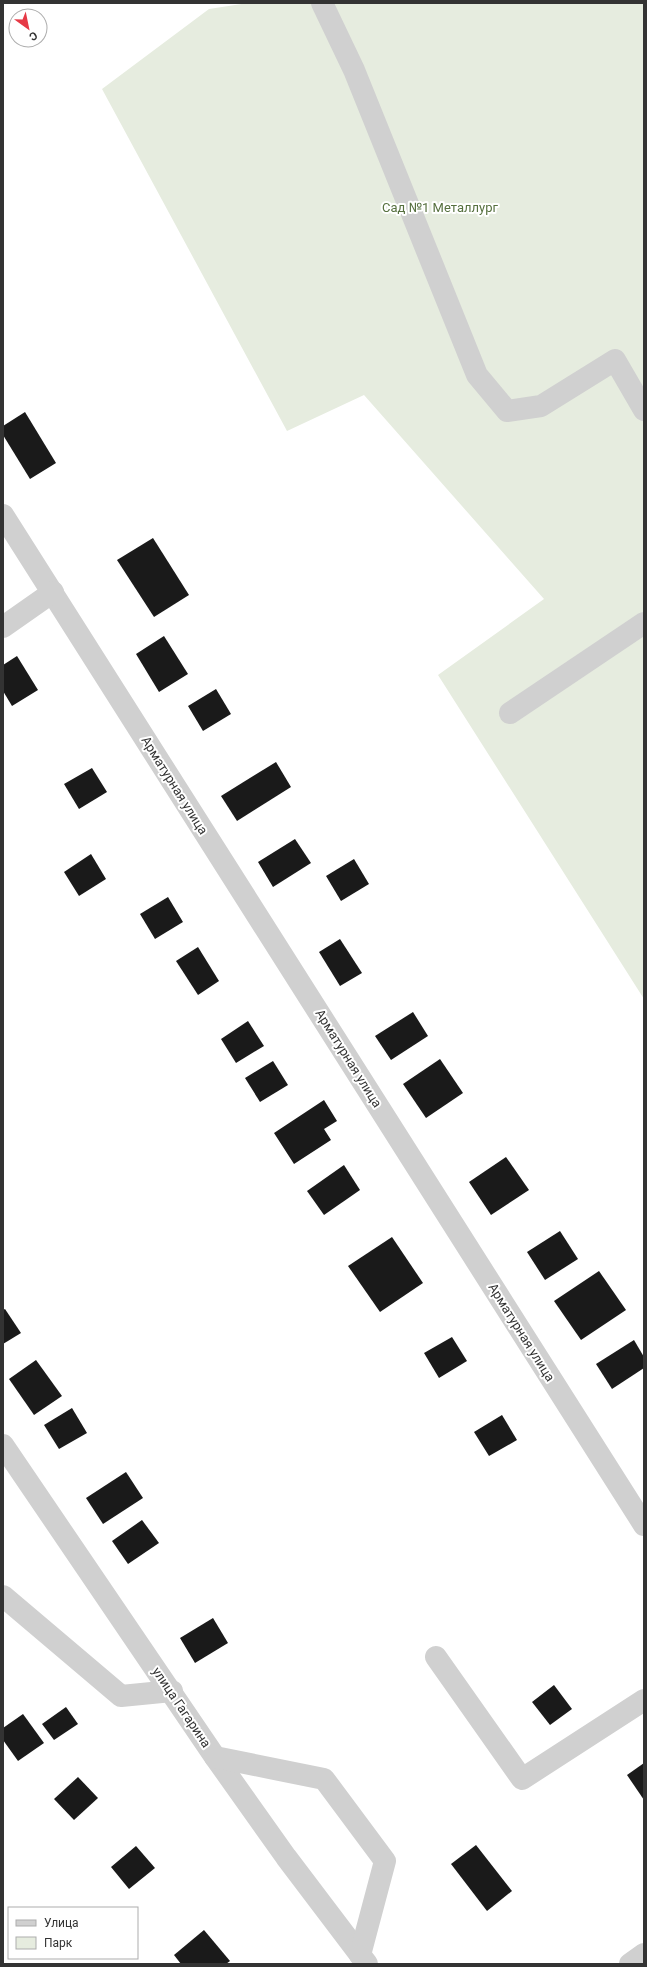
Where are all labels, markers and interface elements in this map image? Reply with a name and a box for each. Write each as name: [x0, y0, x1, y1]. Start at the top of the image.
north arrow: [8, 8, 48, 48]
text: С: [27, 29, 40, 43]
park label: Сад №1 Металлург: [382, 200, 498, 215]
street label: Арматурная улица: [138, 733, 211, 837]
street label: Арматурная улица: [312, 1006, 385, 1110]
street label: Арматурная улица: [485, 1280, 558, 1384]
street label: улица Гагарина: [149, 1664, 214, 1750]
legend: [8, 1907, 138, 1959]
text: Улица: [44, 1916, 79, 1930]
text: Парк: [44, 1936, 73, 1950]

